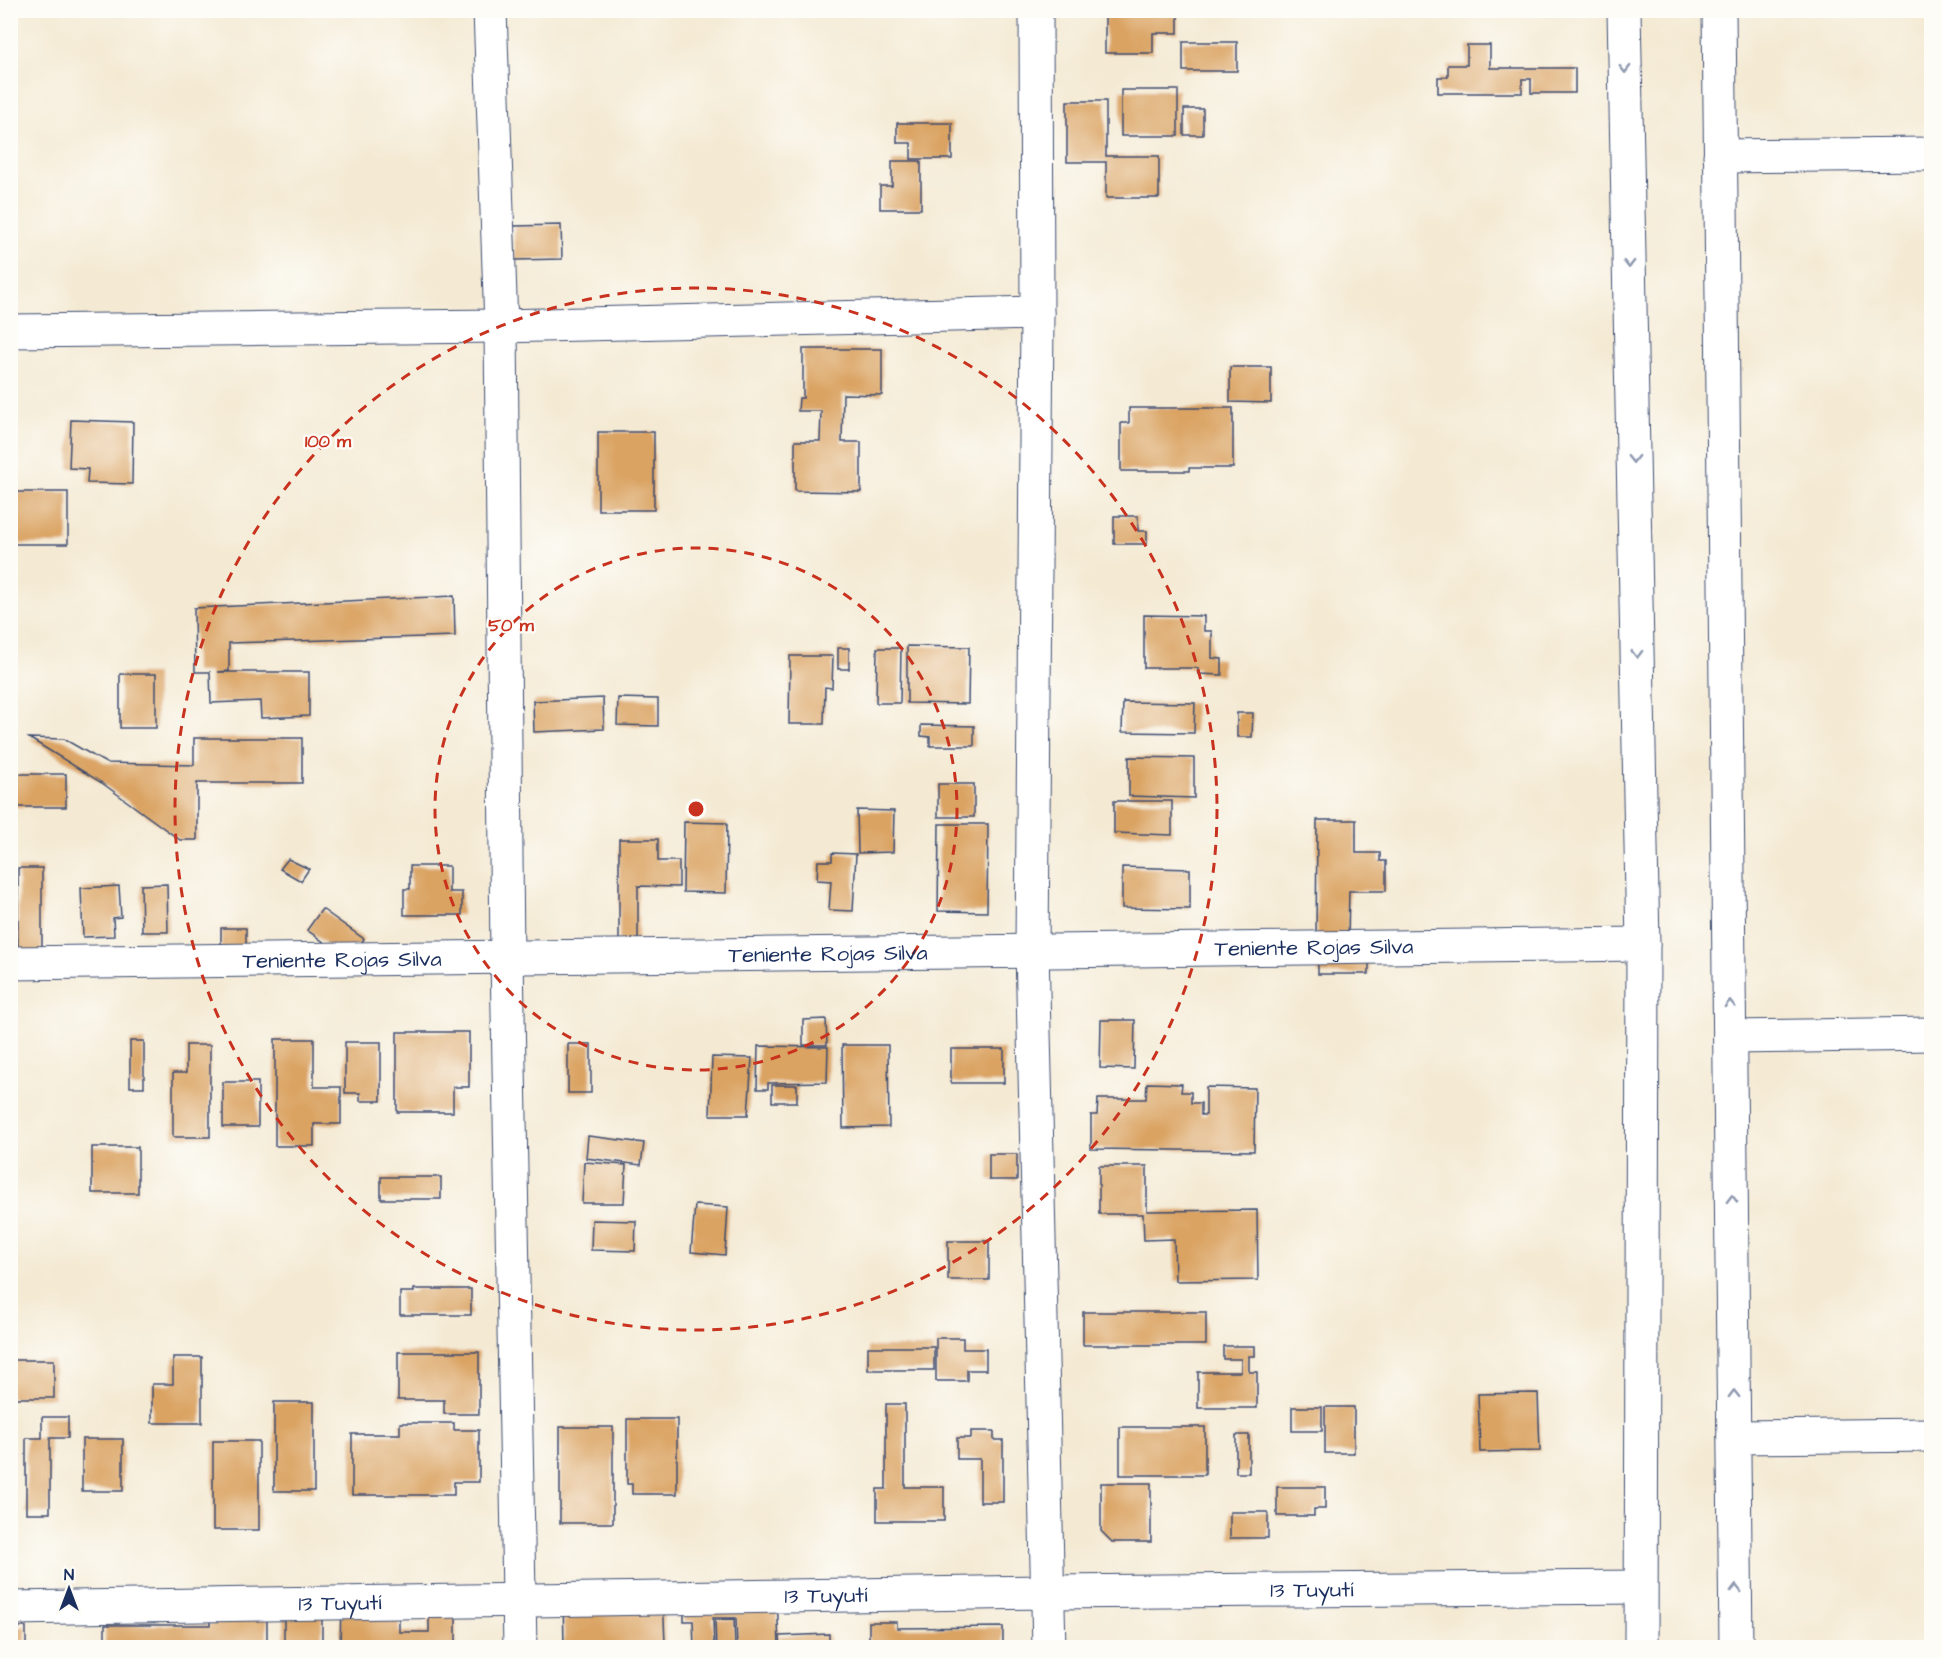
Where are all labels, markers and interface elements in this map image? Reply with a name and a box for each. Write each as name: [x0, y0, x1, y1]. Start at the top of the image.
one-way arrow: [1619, 64, 1631, 73]
one-way arrow: [1623, 259, 1635, 268]
text: 100 m: [305, 429, 352, 454]
one-way arrow: [1627, 454, 1639, 463]
text: 50 m: [488, 613, 535, 638]
one-way arrow: [1631, 649, 1643, 658]
centre of rings: [686, 799, 706, 819]
street label: Teniente Rojas Silva: [1214, 931, 1414, 964]
street label: Teniente Rojas Silva: [728, 937, 928, 971]
street label: Teniente Rojas Silva: [242, 943, 442, 976]
one-way arrow: [1723, 1000, 1736, 1009]
one-way arrow: [1726, 1195, 1738, 1204]
one-way arrow: [1728, 1390, 1740, 1399]
north arrow: [39, 1559, 99, 1619]
text: N: [64, 1564, 74, 1586]
street label: 13 Tuyutí: [1270, 1574, 1354, 1606]
street label: 13 Tuyutí: [784, 1579, 868, 1612]
one-way arrow: [1730, 1585, 1742, 1594]
street label: 13 Tuyutí: [298, 1587, 382, 1619]

